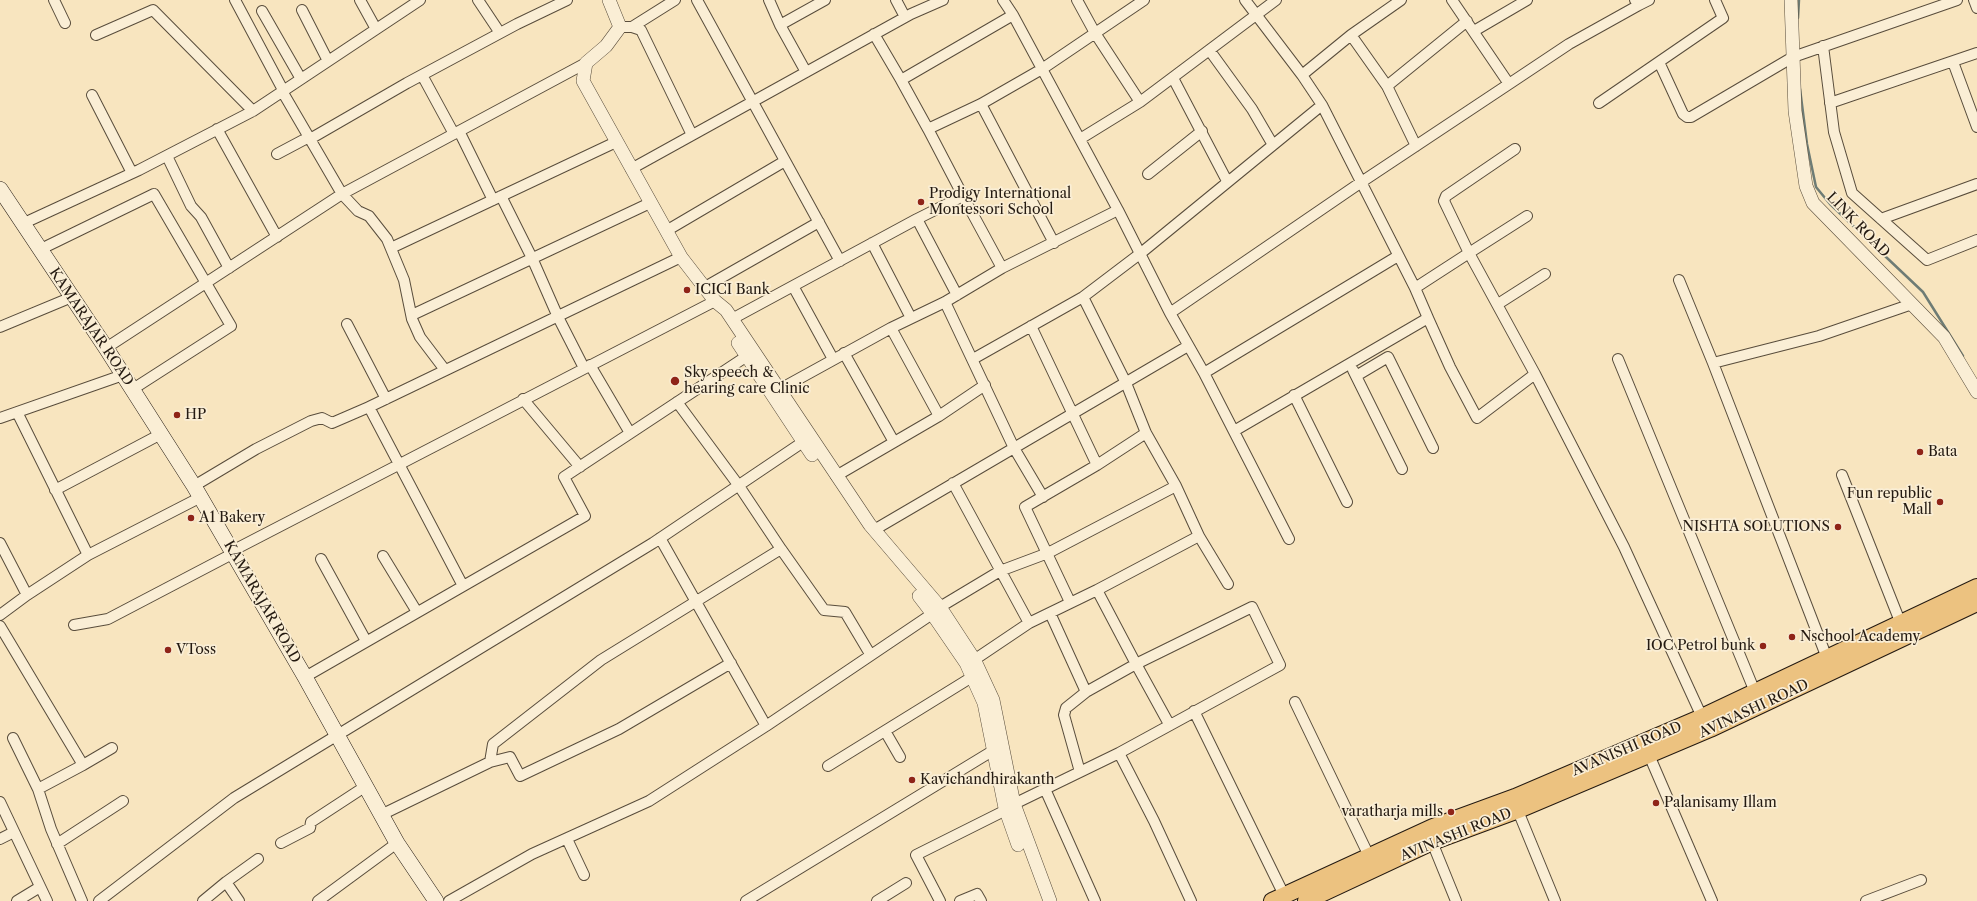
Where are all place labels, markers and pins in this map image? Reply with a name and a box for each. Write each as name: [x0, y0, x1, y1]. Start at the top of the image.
place label: Prodigy International Montessori School: [929, 186, 1071, 218]
marker: Prodigy International Montessori School: [916, 197, 926, 207]
place label: ICICI Bank: [695, 282, 770, 298]
marker: ICICI Bank: [682, 285, 692, 295]
place label: Sky speech & hearing care Clinic: [684, 365, 810, 398]
marker: Sky speech & hearing care Clinic: [669, 375, 681, 387]
place label: HP: [185, 407, 206, 423]
marker: HP: [172, 410, 182, 420]
place label: Bata: [1928, 444, 1957, 460]
marker: Bata: [1915, 447, 1925, 457]
place label: Fun republic Mall: [1847, 486, 1932, 518]
marker: Fun republic Mall: [1935, 497, 1945, 507]
place label: A1 Bakery: [199, 510, 265, 526]
marker: A1 Bakery: [186, 513, 196, 523]
place label: NISHTA SOLUTIONS: [1682, 519, 1830, 535]
marker: NISHTA SOLUTIONS: [1833, 522, 1843, 532]
place label: Nschool Academy: [1800, 629, 1920, 645]
marker: Nschool Academy: [1787, 632, 1797, 642]
place label: IOC Petrol bunk: [1646, 638, 1755, 654]
marker: IOC Petrol bunk: [1758, 641, 1768, 651]
place label: VToss: [176, 642, 216, 658]
marker: VToss: [163, 645, 173, 655]
place label: Kavichandhirakanth: [920, 772, 1054, 788]
marker: Kavichandhirakanth: [907, 775, 917, 785]
place label: Palanisamy Illam: [1664, 795, 1777, 811]
marker: Palanisamy Illam: [1651, 798, 1661, 808]
place label: varatharja mills: [1341, 804, 1443, 820]
marker: varatharja mills: [1446, 807, 1456, 817]

